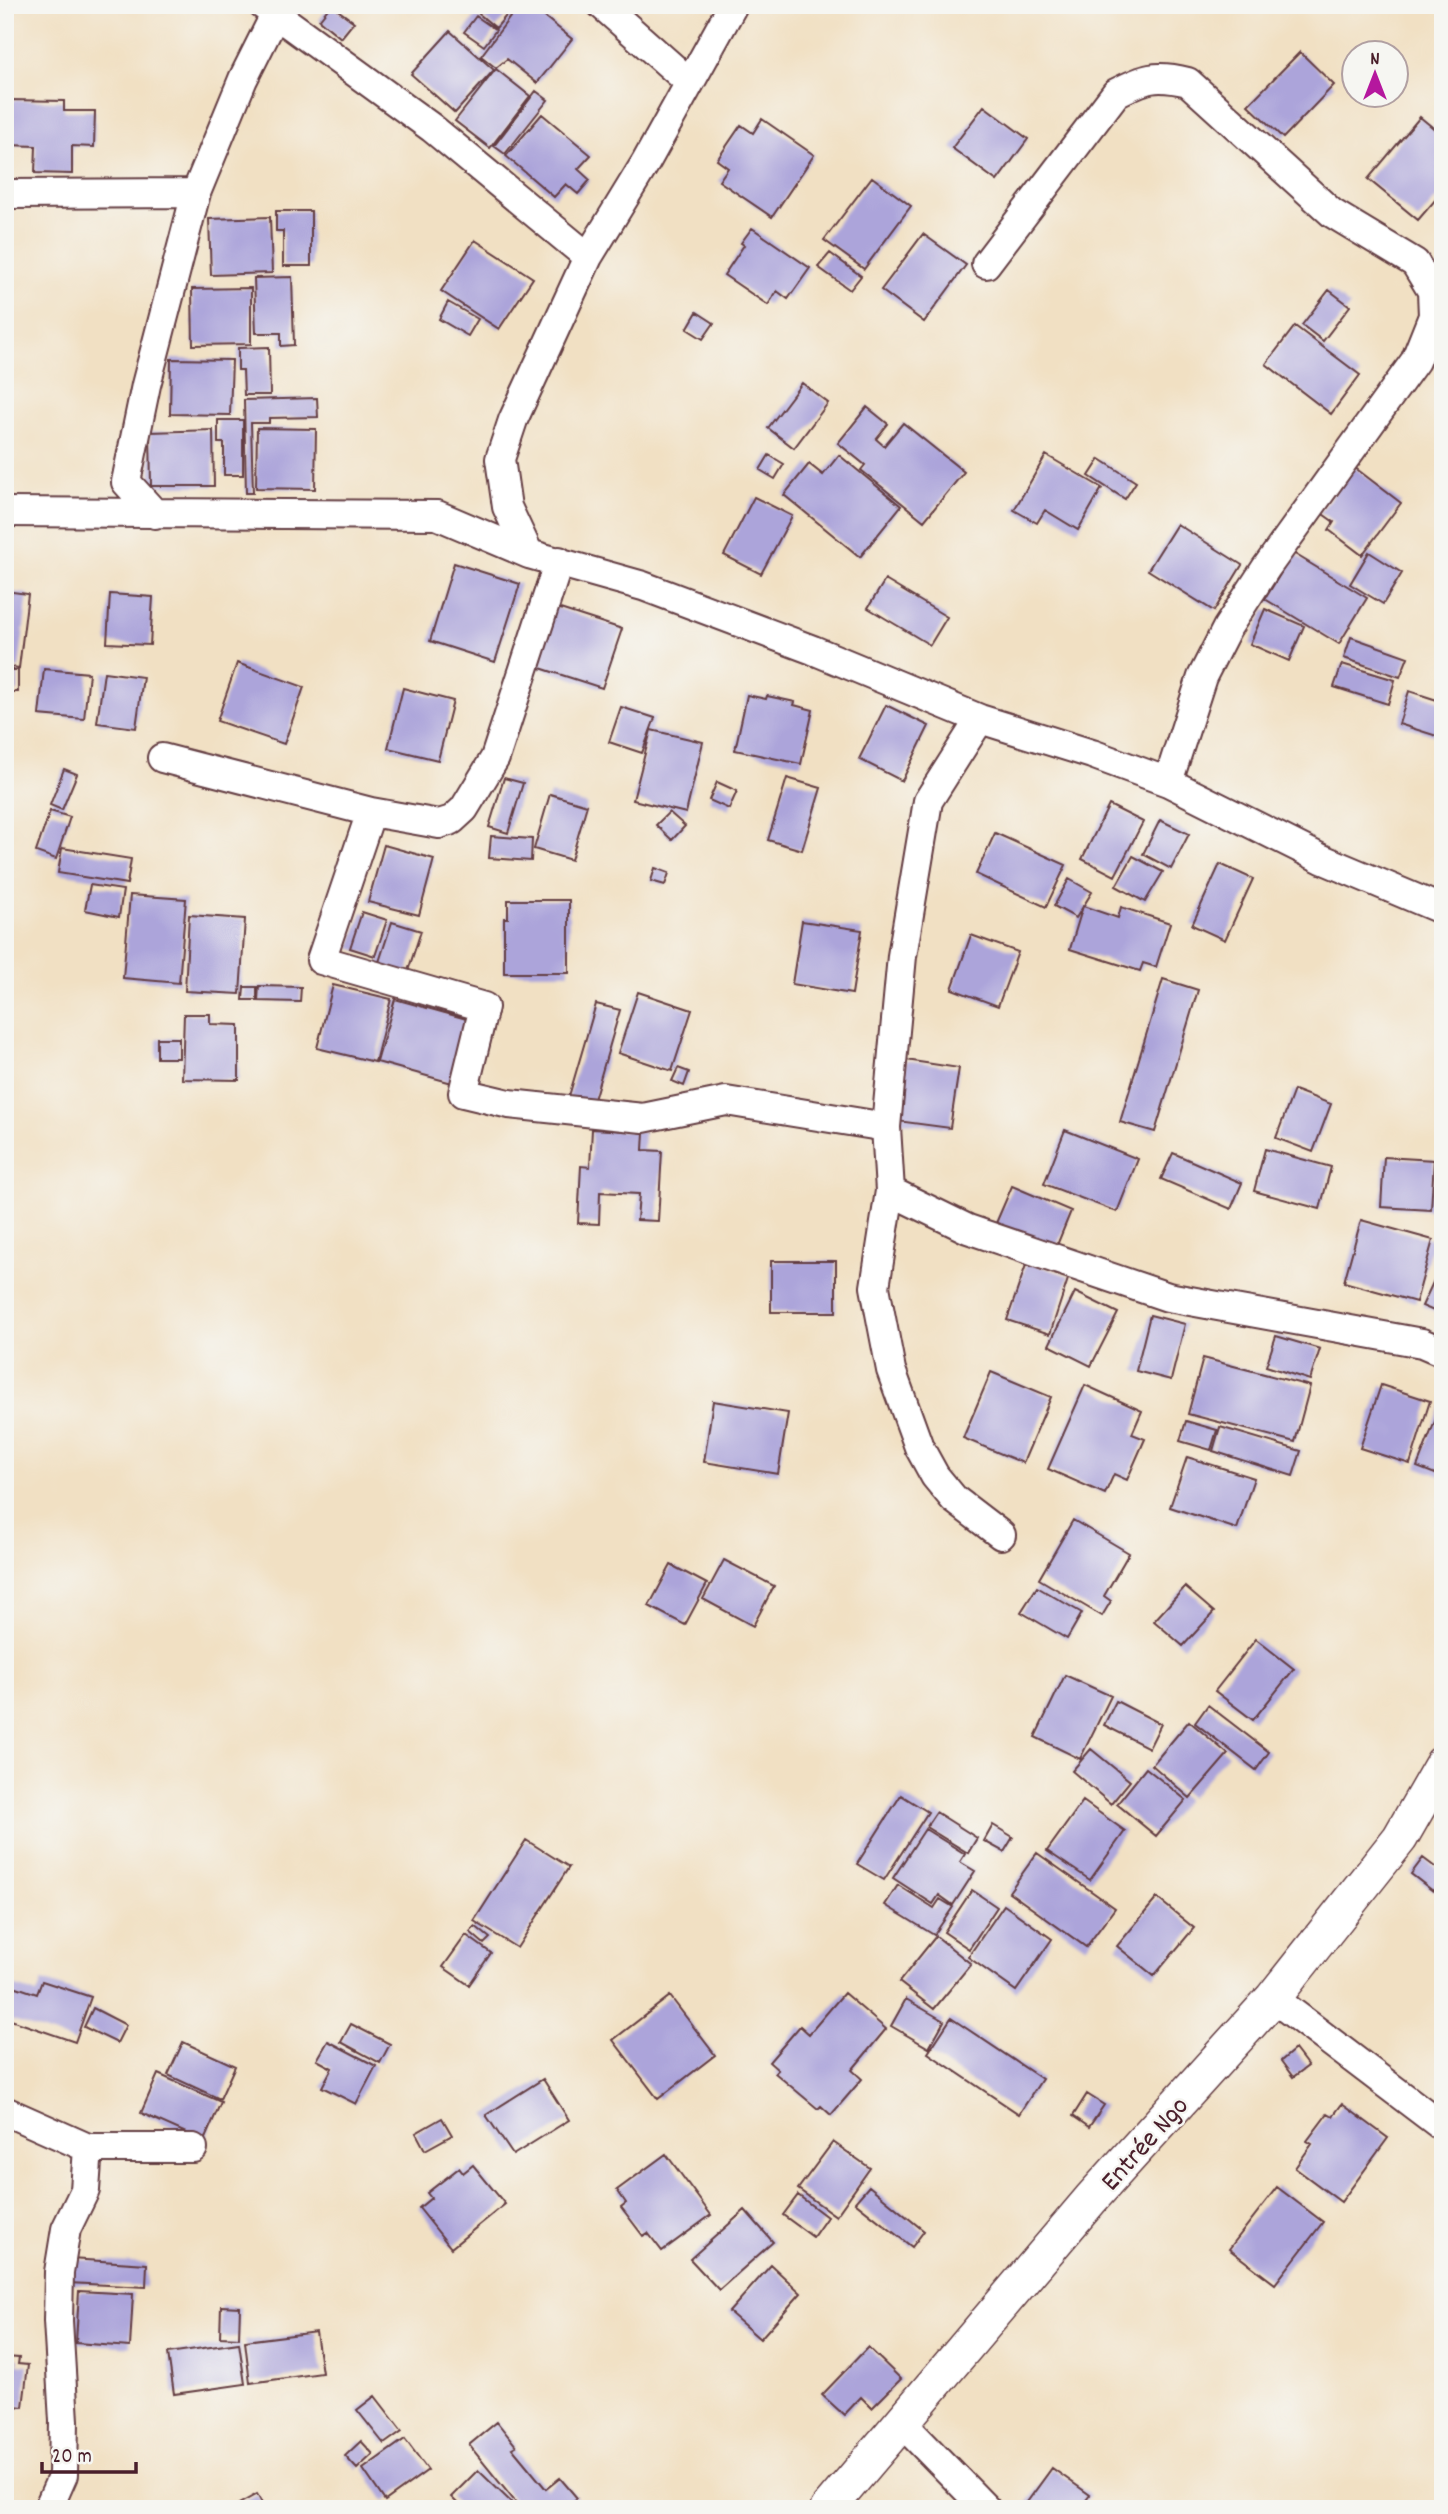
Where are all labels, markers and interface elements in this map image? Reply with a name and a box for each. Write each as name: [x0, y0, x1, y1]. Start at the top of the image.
north arrow: [1340, 38, 1410, 108]
text: N: [1370, 47, 1380, 74]
street label: Entrée Ngo: [1093, 2089, 1200, 2202]
scale bar: [42, 2430, 136, 2474]
text: 20 m: [52, 2443, 92, 2473]

